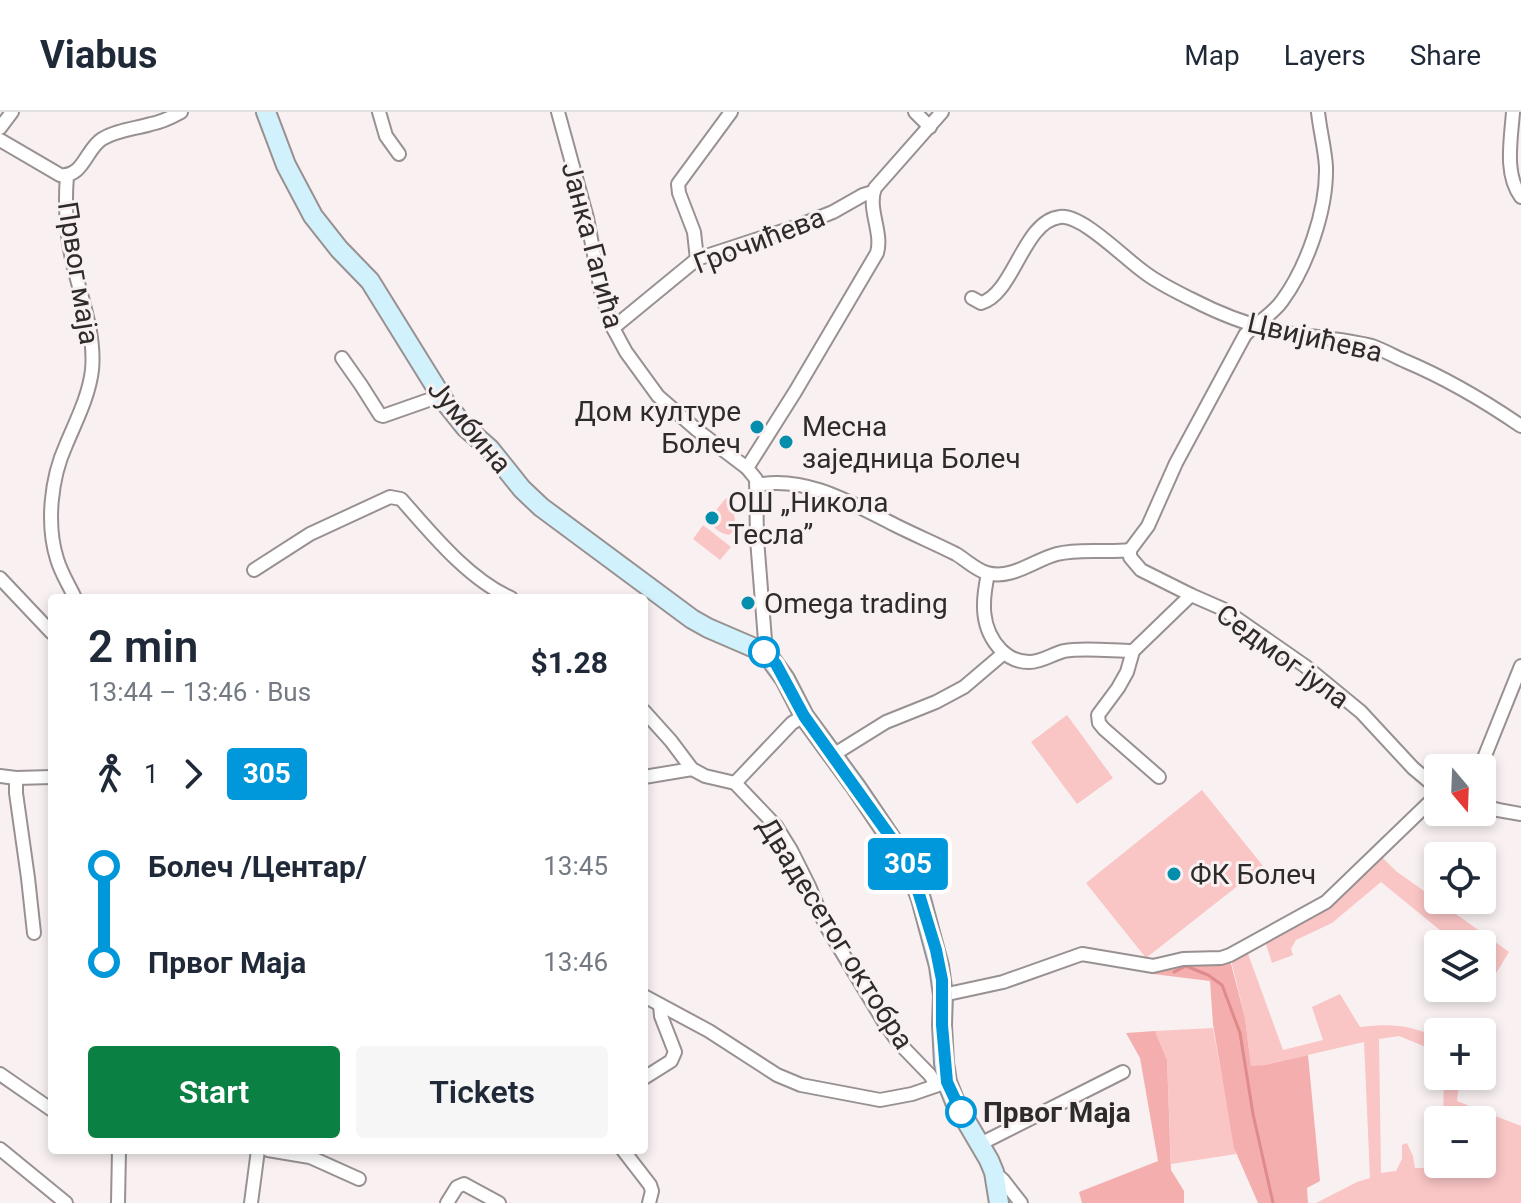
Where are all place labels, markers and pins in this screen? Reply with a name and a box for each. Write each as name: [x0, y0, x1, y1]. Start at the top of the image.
place label: Дом културе Болеч: [575, 395, 741, 460]
place label: Месна заједница Болеч: [802, 410, 1021, 475]
marker: Дом културе Болеч: [748, 418, 766, 436]
marker: Месна заједница Болеч: [777, 433, 795, 451]
place label: ОШ „Никола Тесла”: [728, 486, 888, 551]
marker: ОШ „Никола Тесла”: [703, 509, 721, 527]
place label: Omega trading: [764, 587, 948, 620]
marker: Omega trading: [739, 594, 757, 612]
unlabelled marker: [749, 637, 779, 667]
place label: ФК Болеч: [1190, 858, 1316, 891]
marker: ФК Болеч: [1165, 865, 1183, 883]
place label: Првог Маја: [983, 1096, 1131, 1129]
marker: Првог Маја: [946, 1097, 976, 1127]

